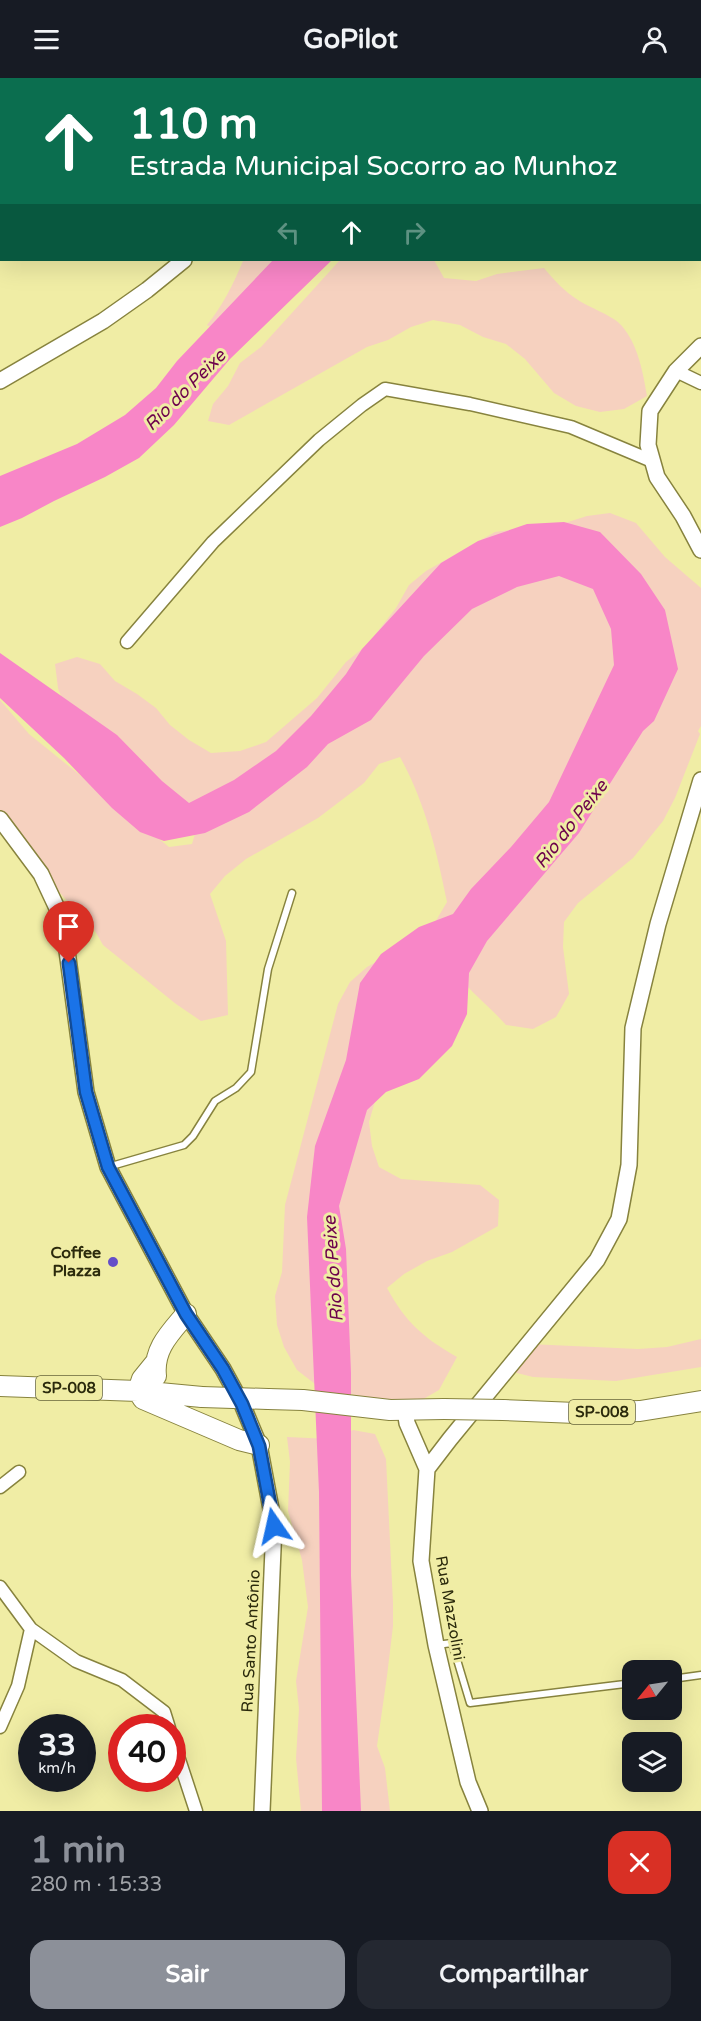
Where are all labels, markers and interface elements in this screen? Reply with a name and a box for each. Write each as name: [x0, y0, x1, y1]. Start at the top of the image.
icon: menu: [30, 23, 63, 56]
text: GoPilot: [303, 23, 398, 56]
icon: person: [638, 23, 671, 56]
text: 110 m: [129, 99, 258, 150]
icon: ahead: [30, 102, 108, 180]
text: Estrada Municipal Socorro ao Munhoz: [129, 150, 617, 183]
icon: left: [272, 216, 305, 249]
icon: ahead: [335, 216, 368, 249]
icon: right: [398, 216, 431, 249]
water label: Rio do Peixe: [140, 344, 231, 435]
water label: Rio do Peixe: [530, 775, 613, 873]
pin: [43, 901, 94, 963]
icon: arrive: [52, 910, 85, 943]
water label: Rio do Peixe: [318, 1215, 348, 1323]
place label: Coffee Plazza: [50, 1243, 101, 1281]
marker: Coffee Plazza: [106, 1255, 120, 1269]
road number: SP-008: [36, 1376, 102, 1400]
road number: SP-008: [569, 1400, 635, 1424]
position arrow: [242, 1494, 306, 1558]
street label: Rua Mazzolini: [431, 1554, 469, 1662]
street label: Rua Santo Antônio: [237, 1569, 265, 1713]
north arrow: [622, 1660, 682, 1720]
map controls: [622, 1660, 682, 1792]
speed limit sign: 40: [108, 1714, 186, 1792]
text: 33: [38, 1727, 76, 1764]
button: layers: [622, 1732, 682, 1792]
text: km/h: [38, 1759, 76, 1777]
text: 1 min: [30, 1829, 126, 1872]
button: close: [608, 1831, 671, 1894]
text: 280 m · 15:33: [30, 1873, 162, 1897]
button: Sair: [30, 1940, 345, 2009]
button: Compartilhar: [357, 1940, 671, 2009]

